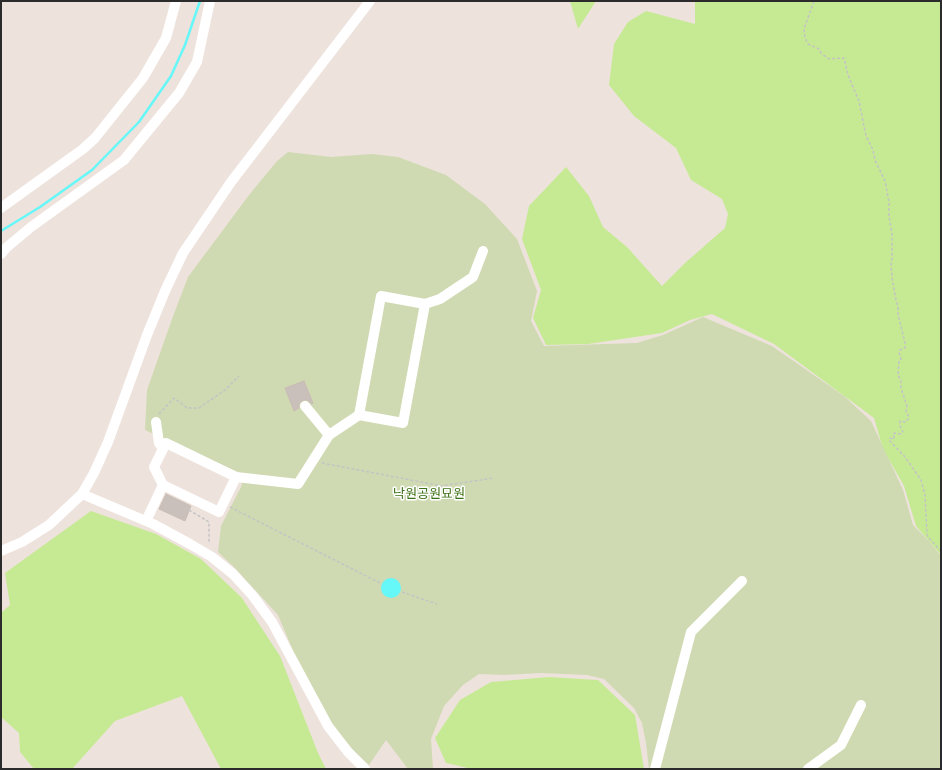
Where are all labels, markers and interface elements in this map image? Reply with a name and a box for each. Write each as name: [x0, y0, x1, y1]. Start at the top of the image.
park label: 낙원공원묘원: [393, 486, 465, 502]

